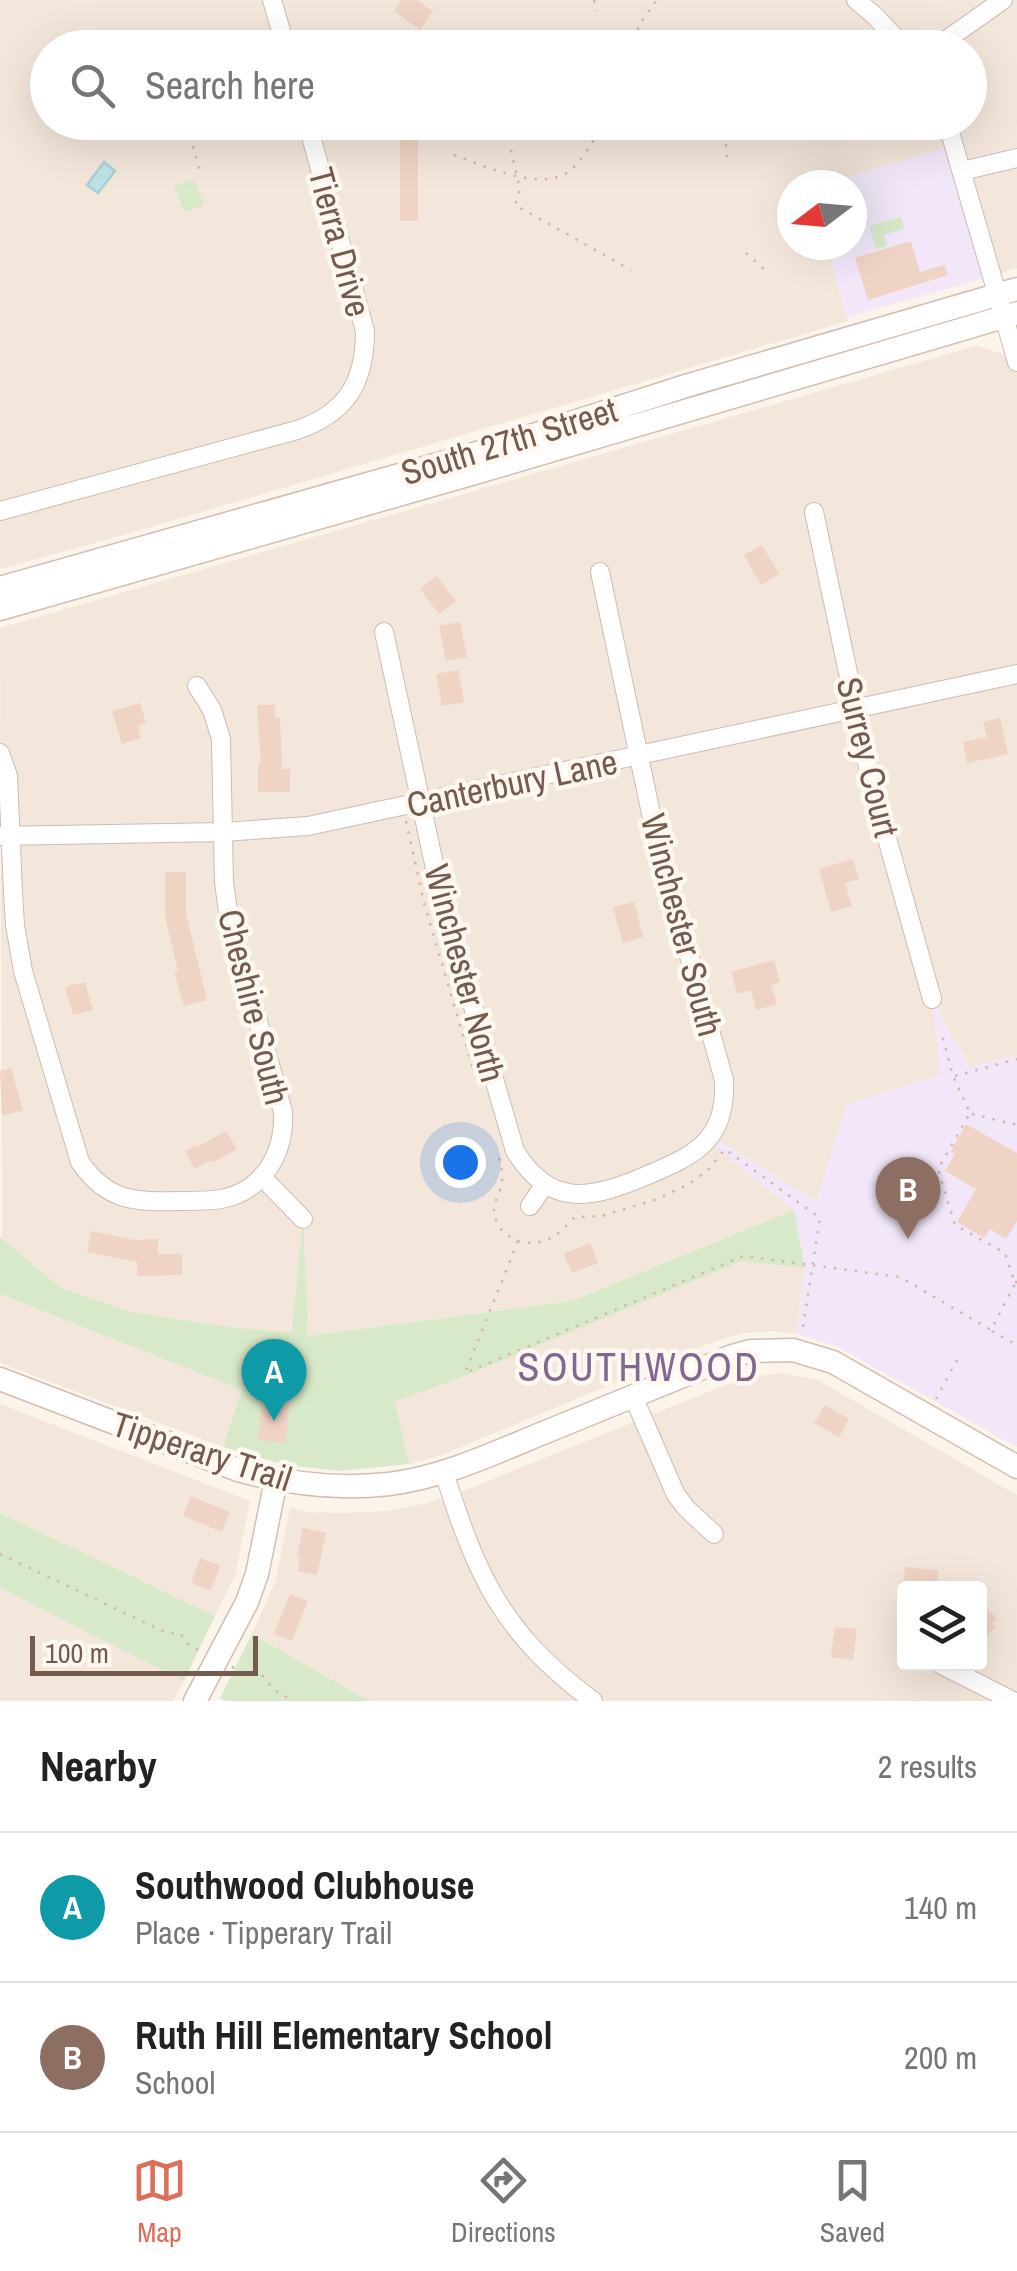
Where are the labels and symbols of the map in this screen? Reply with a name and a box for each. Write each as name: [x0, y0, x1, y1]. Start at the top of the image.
street label: Tierra Drive: [298, 162, 382, 322]
north arrow: [777, 170, 867, 260]
street label: South 27th Street: [395, 386, 623, 496]
street label: Surrey Court: [826, 672, 910, 842]
street label: Canterbury Lane: [403, 738, 621, 828]
street label: Winchester South: [630, 809, 734, 1041]
street label: Winchester North: [413, 859, 517, 1087]
street label: Cheshire South: [207, 905, 301, 1109]
your location: [435, 1137, 486, 1188]
pin: B: [876, 1156, 940, 1239]
pin: A: [242, 1338, 306, 1421]
district label: SOUTHWOOD: [518, 1340, 760, 1393]
street label: Tipperary Trail: [106, 1400, 298, 1502]
scale bar: [30, 1631, 258, 1676]

